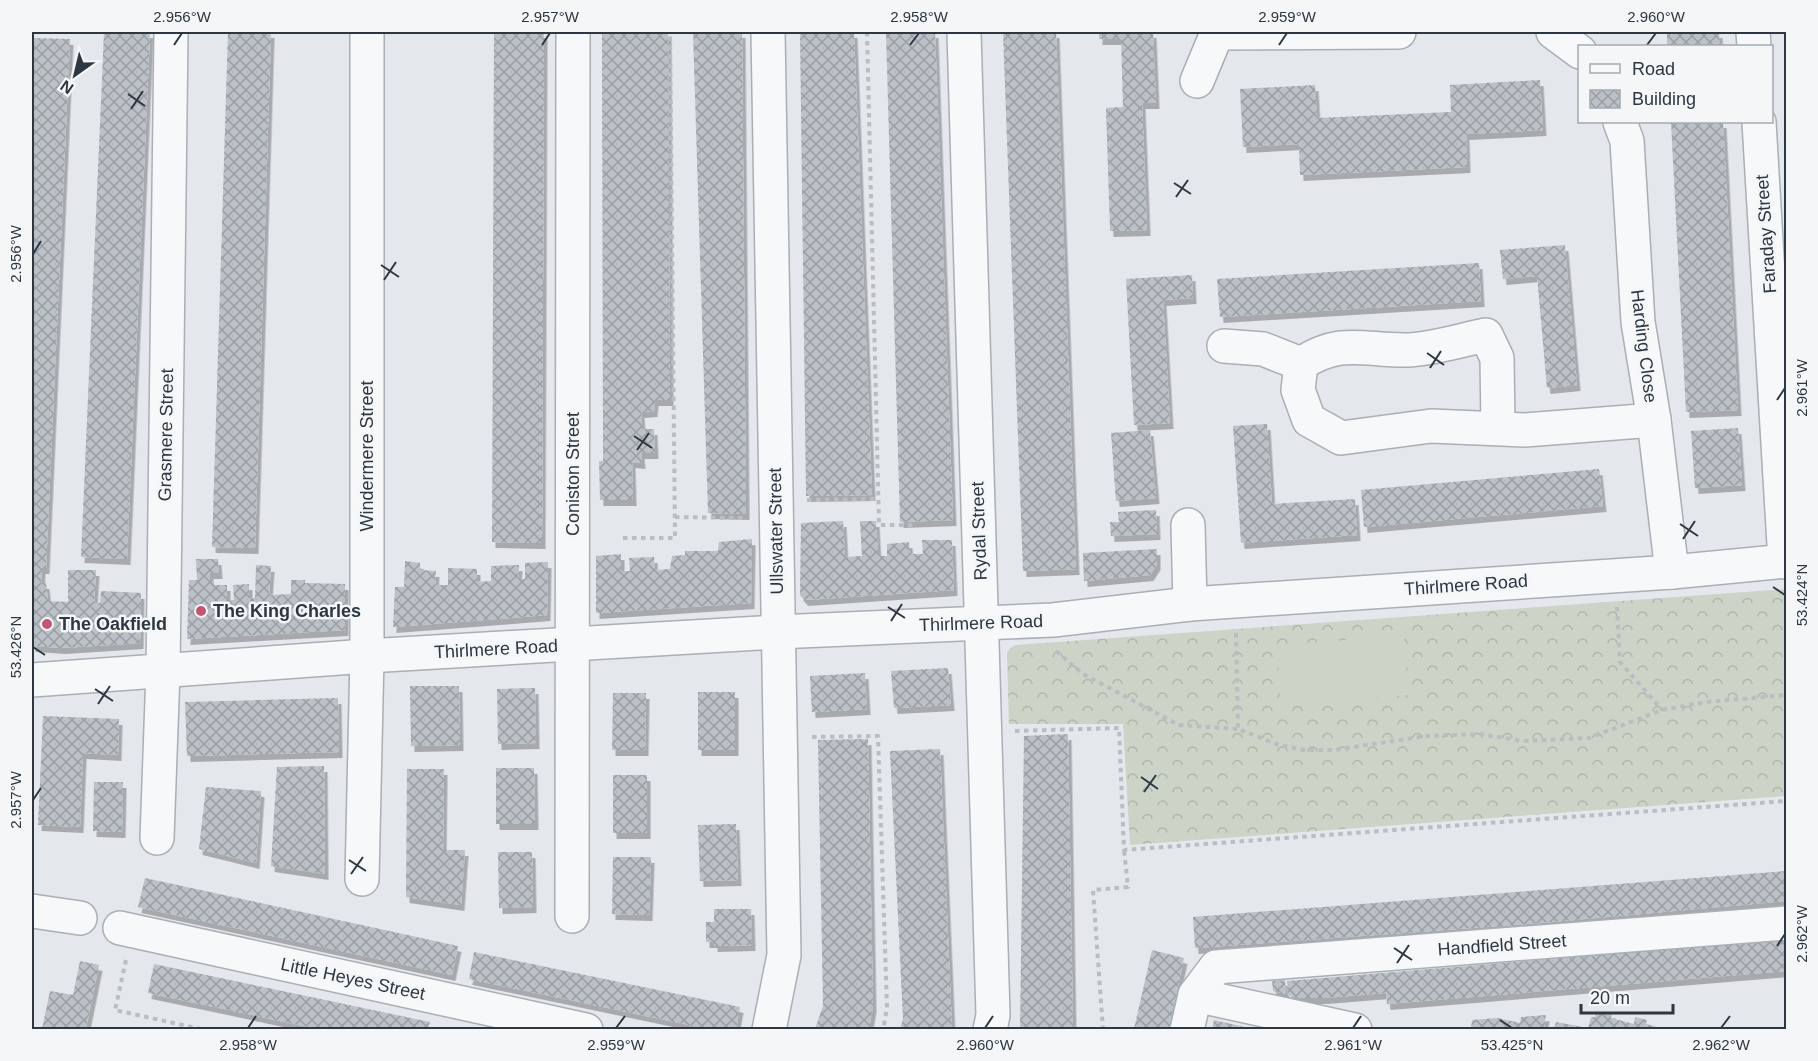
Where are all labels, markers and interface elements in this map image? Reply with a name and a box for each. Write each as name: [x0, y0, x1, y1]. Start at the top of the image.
text: 2.956°W: [153, 8, 212, 25]
text: 2.957°W: [521, 8, 580, 25]
text: 2.958°W: [890, 8, 949, 25]
text: 2.959°W: [1258, 8, 1317, 25]
text: 2.960°W: [1627, 8, 1686, 25]
north arrow: [45, 45, 105, 105]
legend: [1578, 45, 1773, 123]
text: Road: [1632, 59, 1675, 79]
text: N: [57, 77, 76, 97]
text: Building: [1632, 89, 1696, 109]
street label: Faraday Street: [1752, 174, 1780, 294]
text: 2.956°W: [7, 224, 24, 283]
street label: Harding Close: [1627, 288, 1661, 404]
text: 2.961°W: [1793, 358, 1810, 417]
street label: Grasmere Street: [155, 368, 177, 502]
street label: Windermere Street: [357, 380, 377, 532]
street label: Coniston Street: [563, 412, 583, 536]
street label: Ullswater Street: [765, 467, 787, 595]
street label: Rydal Street: [967, 481, 991, 581]
text: 53.424°N: [1793, 564, 1810, 626]
street label: Thirlmere Road: [1403, 571, 1529, 599]
place label: The King Charles: [213, 601, 361, 621]
marker: The King Charles: [194, 604, 208, 618]
street label: Thirlmere Road: [919, 611, 1043, 635]
place label: The Oakfield: [59, 614, 167, 634]
text: 53.426°N: [7, 616, 24, 678]
marker: The Oakfield: [40, 617, 54, 631]
street label: Thirlmere Road: [434, 636, 558, 662]
text: 2.957°W: [7, 770, 24, 829]
text: 2.962°W: [1793, 904, 1810, 963]
street label: Handfield Street: [1437, 931, 1567, 959]
street label: Little Heyes Street: [279, 954, 427, 1004]
scale bar: [1581, 977, 1672, 1015]
text: 20 m: [1590, 988, 1630, 1008]
text: 2.958°W: [219, 1036, 278, 1053]
text: 2.959°W: [587, 1036, 646, 1053]
text: 2.960°W: [956, 1036, 1015, 1053]
text: 2.961°W: [1324, 1036, 1383, 1053]
text: 53.425°N: [1481, 1036, 1543, 1053]
text: 2.962°W: [1692, 1036, 1751, 1053]

